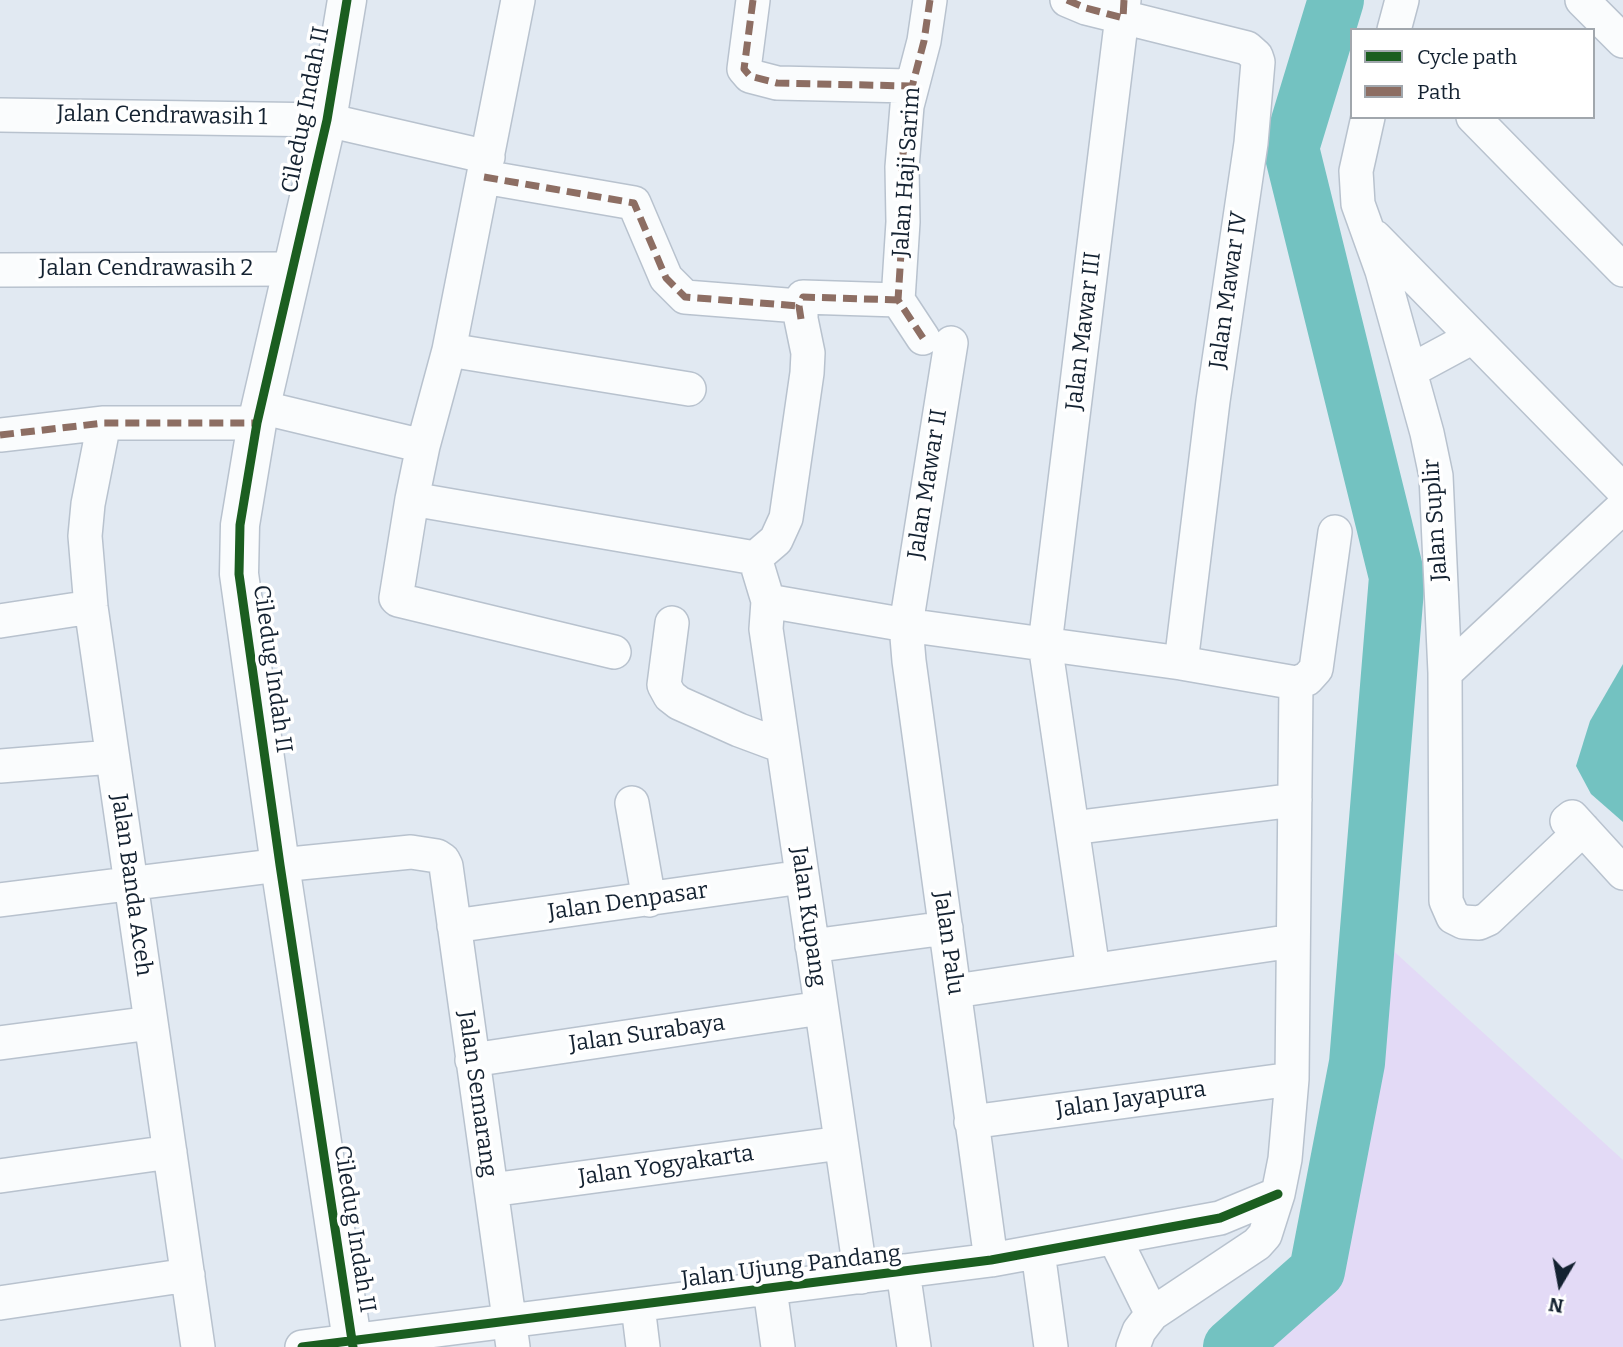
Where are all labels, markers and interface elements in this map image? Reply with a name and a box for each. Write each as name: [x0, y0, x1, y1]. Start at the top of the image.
street label: Ciledug Indah II: [276, 24, 336, 196]
legend: [1350, 28, 1595, 119]
text: Cycle path: [1417, 44, 1517, 70]
text: Path: [1417, 79, 1461, 105]
street label: Jalan Haji Sarim: [887, 86, 927, 258]
street label: Jalan Cendrawasih 1: [56, 100, 268, 132]
street label: Jalan Mawar IV: [1204, 210, 1254, 370]
street label: Jalan Mawar III: [1061, 250, 1107, 412]
street label: Jalan Cendrawasih 2: [39, 255, 253, 283]
street label: Jalan Mawar II: [903, 407, 953, 561]
street label: Jalan Suplir: [1418, 458, 1454, 582]
street label: Ciledug Indah II: [247, 583, 297, 755]
street label: Jalan Banda Aceh: [105, 792, 157, 978]
street label: Jalan Kupang: [785, 845, 831, 989]
street label: Jalan Denpasar: [546, 877, 710, 927]
street label: Jalan Palu: [927, 889, 969, 997]
street label: Jalan Semarang: [452, 1009, 502, 1179]
street label: Jalan Surabaya: [567, 1009, 727, 1059]
street label: Jalan Jayapura: [1054, 1076, 1208, 1124]
street label: Jalan Yogyakarta: [577, 1140, 755, 1192]
street label: Ciledug Indah II: [327, 1143, 381, 1315]
street label: Jalan Ujung Pandang: [680, 1240, 902, 1294]
north arrow: [1525, 1249, 1595, 1319]
text: N: [1547, 1293, 1565, 1318]

